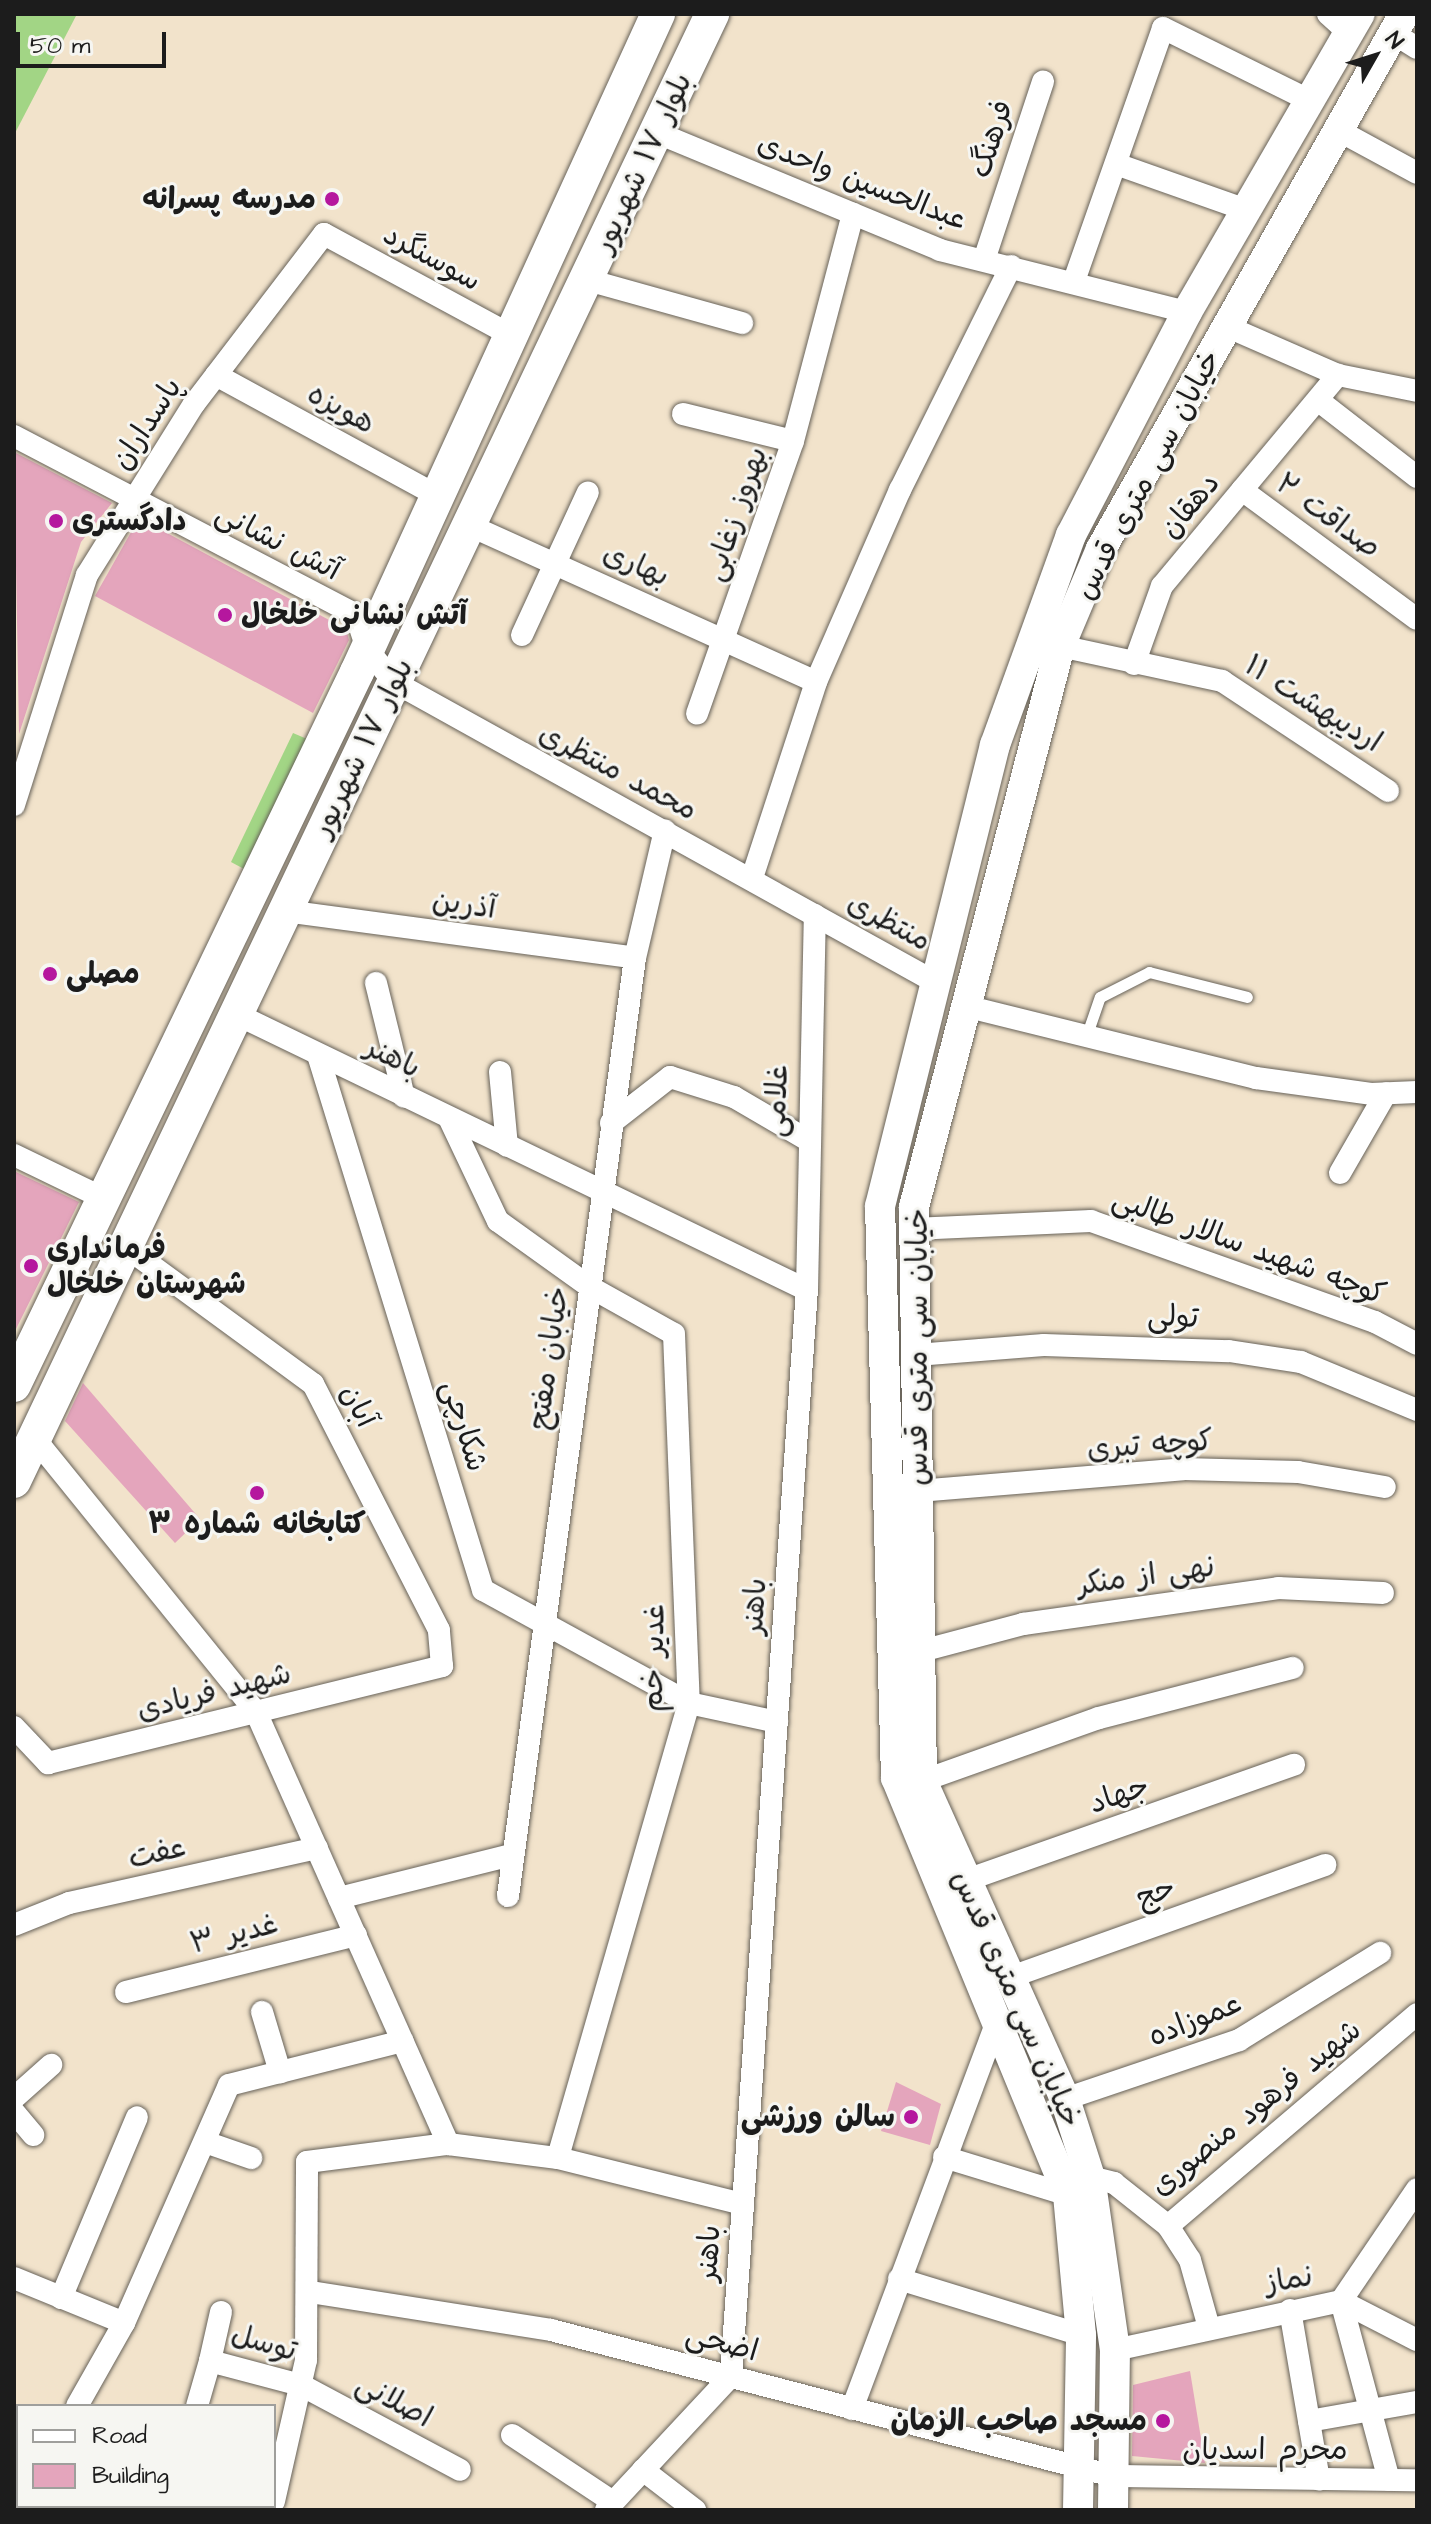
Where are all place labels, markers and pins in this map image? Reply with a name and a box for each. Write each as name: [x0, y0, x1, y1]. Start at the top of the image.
place label: مدرسه پسرانه: [142, 181, 316, 217]
marker: مدرسه پسرانه: [323, 190, 341, 208]
place label: دادگستری: [72, 503, 186, 539]
marker: دادگستری: [47, 512, 65, 530]
place label: آتش نشانی خلخال: [241, 597, 467, 633]
marker: آتش نشانی خلخال: [216, 606, 234, 624]
place label: مصلی: [66, 956, 140, 992]
marker: مصلی: [41, 965, 59, 983]
place label: فرمانداری شهرستان خلخال: [47, 1231, 246, 1302]
marker: فرمانداری شهرستان خلخال: [22, 1257, 40, 1275]
marker: کتابخانه شماره ۳: [248, 1484, 266, 1502]
place label: کتابخانه شماره ۳: [148, 1506, 366, 1542]
place label: سالن ورزشی: [741, 2099, 895, 2135]
marker: سالن ورزشی: [902, 2108, 920, 2126]
place label: مسجد صاحب الزمان: [890, 2403, 1147, 2439]
marker: مسجد صاحب الزمان: [1154, 2412, 1172, 2430]

